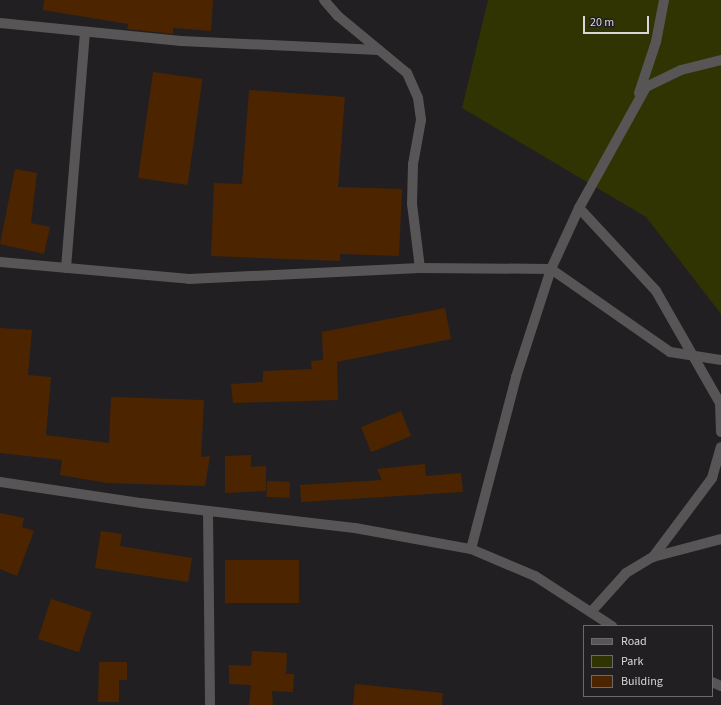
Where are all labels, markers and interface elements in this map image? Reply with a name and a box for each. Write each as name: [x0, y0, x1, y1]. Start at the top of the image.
scale bar: [585, 8, 651, 34]
text: 20 m: [590, 14, 614, 31]
legend: [583, 625, 713, 697]
text: Road: [621, 633, 647, 650]
text: Park: [621, 653, 643, 670]
text: Building: [621, 673, 663, 690]

